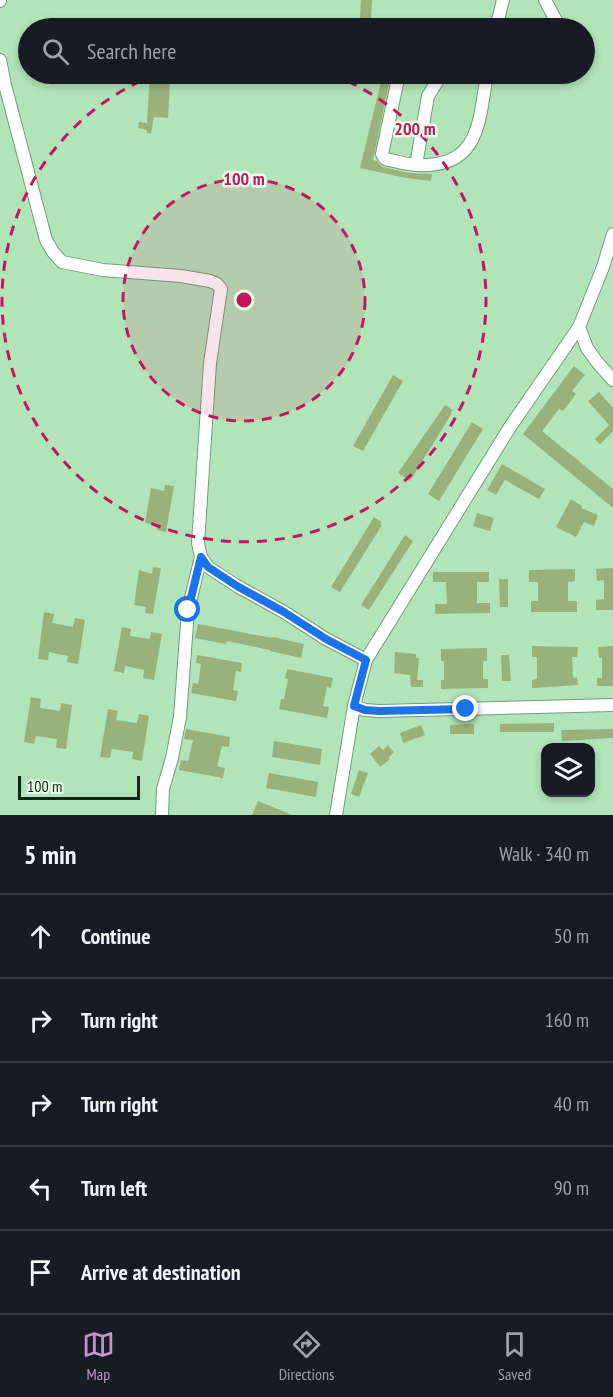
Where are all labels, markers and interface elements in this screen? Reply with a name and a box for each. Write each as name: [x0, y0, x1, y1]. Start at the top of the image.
search box: [18, 18, 595, 84]
icon: search: [39, 35, 72, 68]
text: Search here: [87, 37, 176, 65]
text: 200 m: [394, 117, 436, 140]
text: 100 m: [223, 167, 265, 190]
centre of rings: [234, 290, 254, 310]
route start: [174, 596, 200, 622]
route end: [452, 695, 478, 721]
map controls: [541, 743, 595, 797]
button: layers: [541, 743, 595, 797]
scale bar: [18, 773, 140, 800]
text: 100 m: [27, 776, 62, 796]
text: 5 min: [24, 838, 77, 871]
text: Walk · 340 m: [499, 841, 589, 867]
icon: ahead: [24, 920, 57, 953]
text: Continue: [81, 922, 151, 950]
text: 50 m: [554, 923, 589, 949]
icon: right: [24, 1004, 57, 1037]
text: Turn right: [81, 1006, 158, 1034]
text: 160 m: [545, 1007, 589, 1033]
icon: right: [24, 1088, 57, 1121]
text: Turn right: [81, 1090, 158, 1118]
text: 40 m: [554, 1091, 589, 1117]
icon: left: [24, 1172, 57, 1205]
text: Turn left: [81, 1174, 147, 1202]
text: 90 m: [554, 1175, 589, 1201]
icon: arrive: [24, 1256, 57, 1289]
text: Arrive at destination: [81, 1258, 241, 1286]
tab: Map: [82, 1328, 115, 1384]
tab: Directions: [279, 1328, 334, 1384]
tab: Saved: [498, 1328, 531, 1384]

